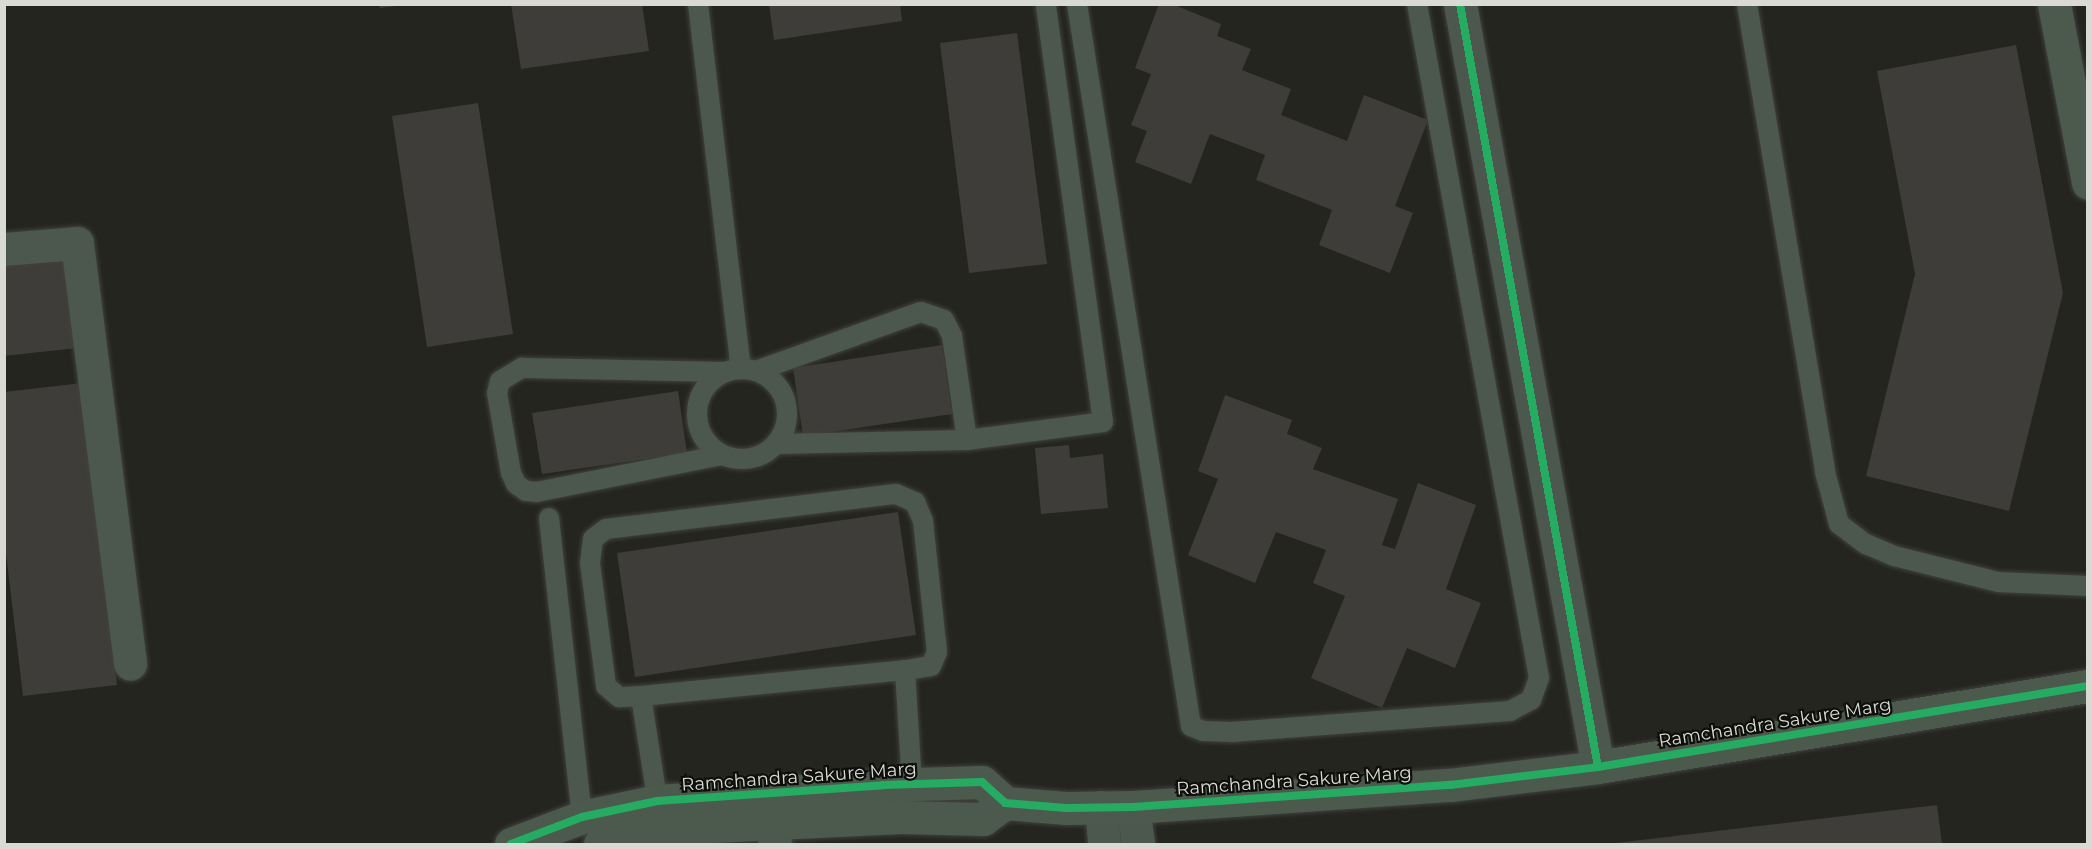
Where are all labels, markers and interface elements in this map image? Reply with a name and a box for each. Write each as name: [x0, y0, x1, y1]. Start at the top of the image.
street label: Ramchandra Sakure Marg: [1657, 694, 1893, 752]
street label: Ramchandra Sakure Marg: [681, 758, 917, 796]
street label: Ramchandra Sakure Marg: [1176, 762, 1412, 800]

